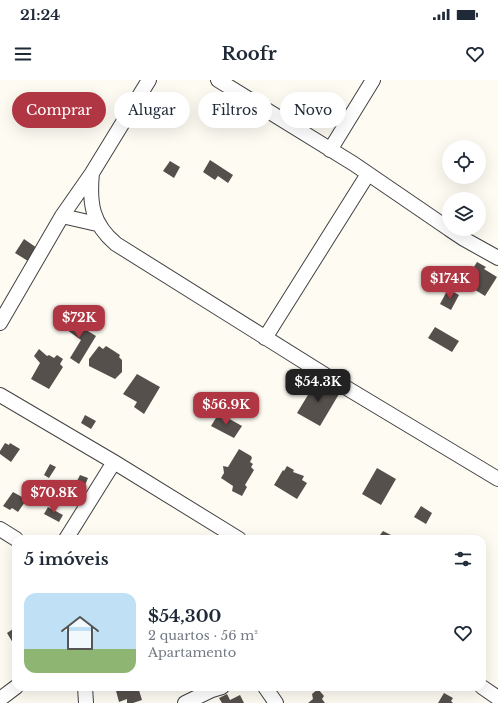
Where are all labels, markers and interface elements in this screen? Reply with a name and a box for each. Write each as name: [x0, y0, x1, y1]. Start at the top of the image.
text: 21:24: [20, 5, 60, 24]
icon: menu: [12, 43, 34, 65]
text: Roofr: [221, 43, 277, 65]
icon: heart: [464, 43, 486, 65]
chip: Comprar: [12, 92, 106, 128]
chip: Alugar: [114, 92, 190, 128]
chip: Filtros: [198, 92, 272, 128]
chip: Novo: [280, 92, 346, 128]
map controls: [442, 140, 486, 236]
button: locate: [442, 140, 486, 184]
button: layers: [442, 192, 486, 236]
pin: $174K: [422, 266, 478, 300]
text: $174K: [430, 270, 470, 287]
pin: $72K: [55, 305, 103, 339]
text: $72K: [62, 309, 96, 326]
pin: $54.3K: [285, 369, 351, 403]
text: $54.3K: [294, 373, 342, 390]
pin: $56.9K: [193, 392, 259, 426]
text: $56.9K: [202, 396, 250, 413]
pin: $70.8K: [21, 480, 87, 514]
text: $70.8K: [31, 484, 77, 501]
icon: filters: [452, 548, 474, 570]
text: 5 imóveis: [24, 549, 109, 570]
text: $54,300: [148, 606, 221, 627]
icon: home: [56, 609, 104, 657]
icon: heart: [452, 622, 474, 644]
text: 2 quartos · 56 m²: [148, 627, 258, 644]
text: Apartamento: [148, 644, 236, 661]

